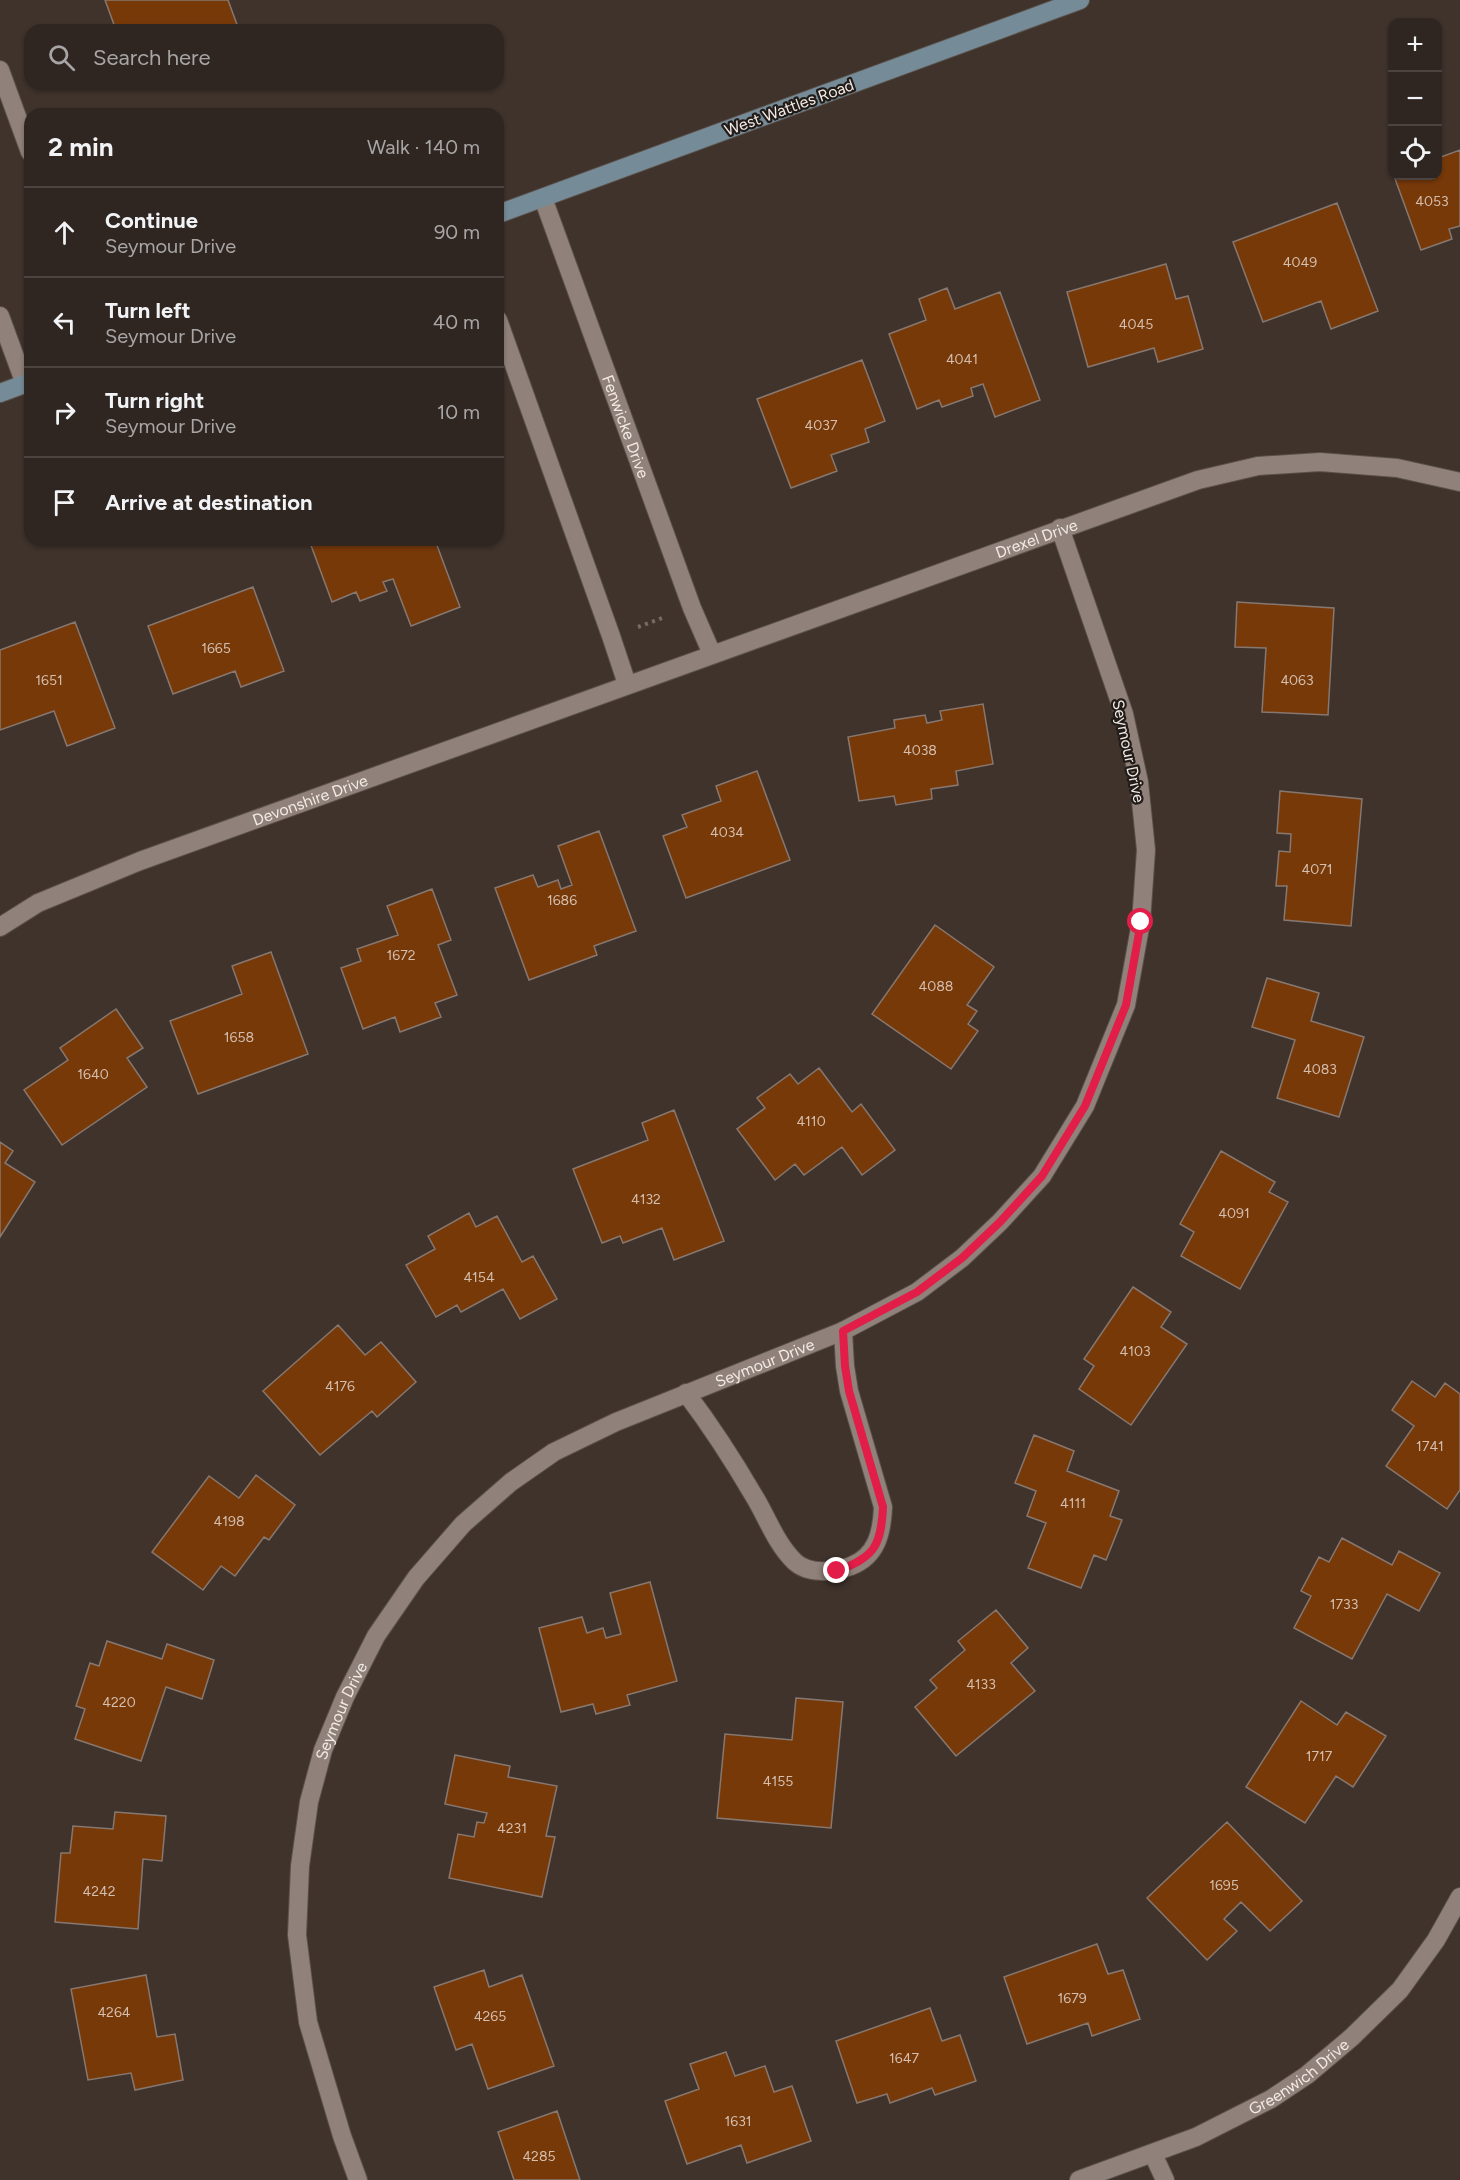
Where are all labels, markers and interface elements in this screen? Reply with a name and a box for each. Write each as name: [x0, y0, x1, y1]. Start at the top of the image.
map controls: [1388, 18, 1442, 180]
button: +: [1388, 18, 1442, 72]
search box: [24, 24, 504, 90]
icon: search: [45, 41, 78, 74]
text: Search here: [93, 44, 211, 71]
button: −: [1388, 72, 1442, 126]
street label: West Wattles Road: [722, 75, 856, 140]
button: locate: [1388, 126, 1442, 180]
text: 2 min: [48, 131, 114, 163]
text: Walk · 140 m: [367, 135, 480, 159]
house number: 4053: [1415, 193, 1449, 210]
text: Continue: [105, 207, 198, 234]
icon: ahead: [48, 216, 81, 249]
text: 90 m: [434, 220, 480, 244]
text: Seymour Drive: [105, 234, 236, 258]
house number: 4049: [1283, 254, 1317, 271]
text: Turn left: [105, 297, 191, 324]
icon: left: [48, 306, 81, 339]
text: 40 m: [433, 310, 480, 334]
house number: 4045: [1119, 316, 1153, 333]
text: Seymour Drive: [105, 324, 236, 348]
house number: 4041: [946, 351, 978, 368]
street label: Fenwicke Drive: [598, 372, 653, 481]
text: Turn right: [105, 387, 204, 414]
icon: right: [48, 396, 81, 429]
text: 10 m: [437, 400, 480, 424]
text: Seymour Drive: [105, 414, 236, 438]
house number: 4037: [805, 417, 838, 434]
icon: arrive: [48, 486, 81, 519]
text: Arrive at destination: [105, 489, 313, 516]
street label: Drexel Drive: [993, 515, 1080, 562]
house number: 1665: [201, 640, 231, 657]
house number: 1651: [35, 672, 63, 689]
house number: 4063: [1280, 672, 1314, 689]
street label: Seymour Drive: [1108, 698, 1149, 805]
house number: 4038: [903, 742, 937, 759]
street label: Devonshire Drive: [250, 771, 371, 830]
house number: 4034: [710, 824, 744, 841]
house number: 4071: [1302, 861, 1332, 878]
house number: 1686: [547, 892, 577, 909]
route start: [1127, 908, 1153, 934]
house number: 1672: [386, 947, 416, 964]
house number: 4088: [919, 978, 953, 995]
house number: 1658: [224, 1029, 254, 1046]
house number: 4083: [1303, 1061, 1337, 1078]
house number: 1640: [77, 1066, 109, 1083]
house number: 4110: [796, 1113, 826, 1130]
house number: 4132: [631, 1191, 661, 1208]
house number: 4091: [1218, 1205, 1250, 1222]
house number: 4154: [463, 1269, 495, 1286]
street label: Seymour Drive: [712, 1334, 817, 1391]
house number: 4103: [1119, 1343, 1151, 1360]
house number: 4176: [325, 1378, 355, 1395]
house number: 1741: [1416, 1438, 1444, 1455]
house number: 4111: [1060, 1495, 1086, 1512]
house number: 4198: [214, 1513, 245, 1530]
route end: [823, 1557, 849, 1583]
house number: 1733: [1330, 1596, 1358, 1613]
street label: Seymour Drive: [312, 1659, 371, 1762]
house number: 4133: [966, 1676, 996, 1693]
house number: 4220: [102, 1694, 136, 1711]
house number: 1717: [1306, 1748, 1333, 1765]
house number: 4155: [763, 1773, 793, 1790]
house number: 4231: [497, 1820, 527, 1837]
house number: 1695: [1209, 1877, 1239, 1894]
house number: 4242: [82, 1883, 116, 1900]
house number: 1679: [1057, 1990, 1087, 2007]
house number: 4264: [97, 2004, 131, 2021]
house number: 4265: [474, 2008, 506, 2025]
street label: Greenwich Drive: [1245, 2035, 1353, 2119]
house number: 1647: [889, 2050, 919, 2067]
house number: 1631: [724, 2113, 752, 2130]
house number: 4285: [522, 2148, 556, 2165]

